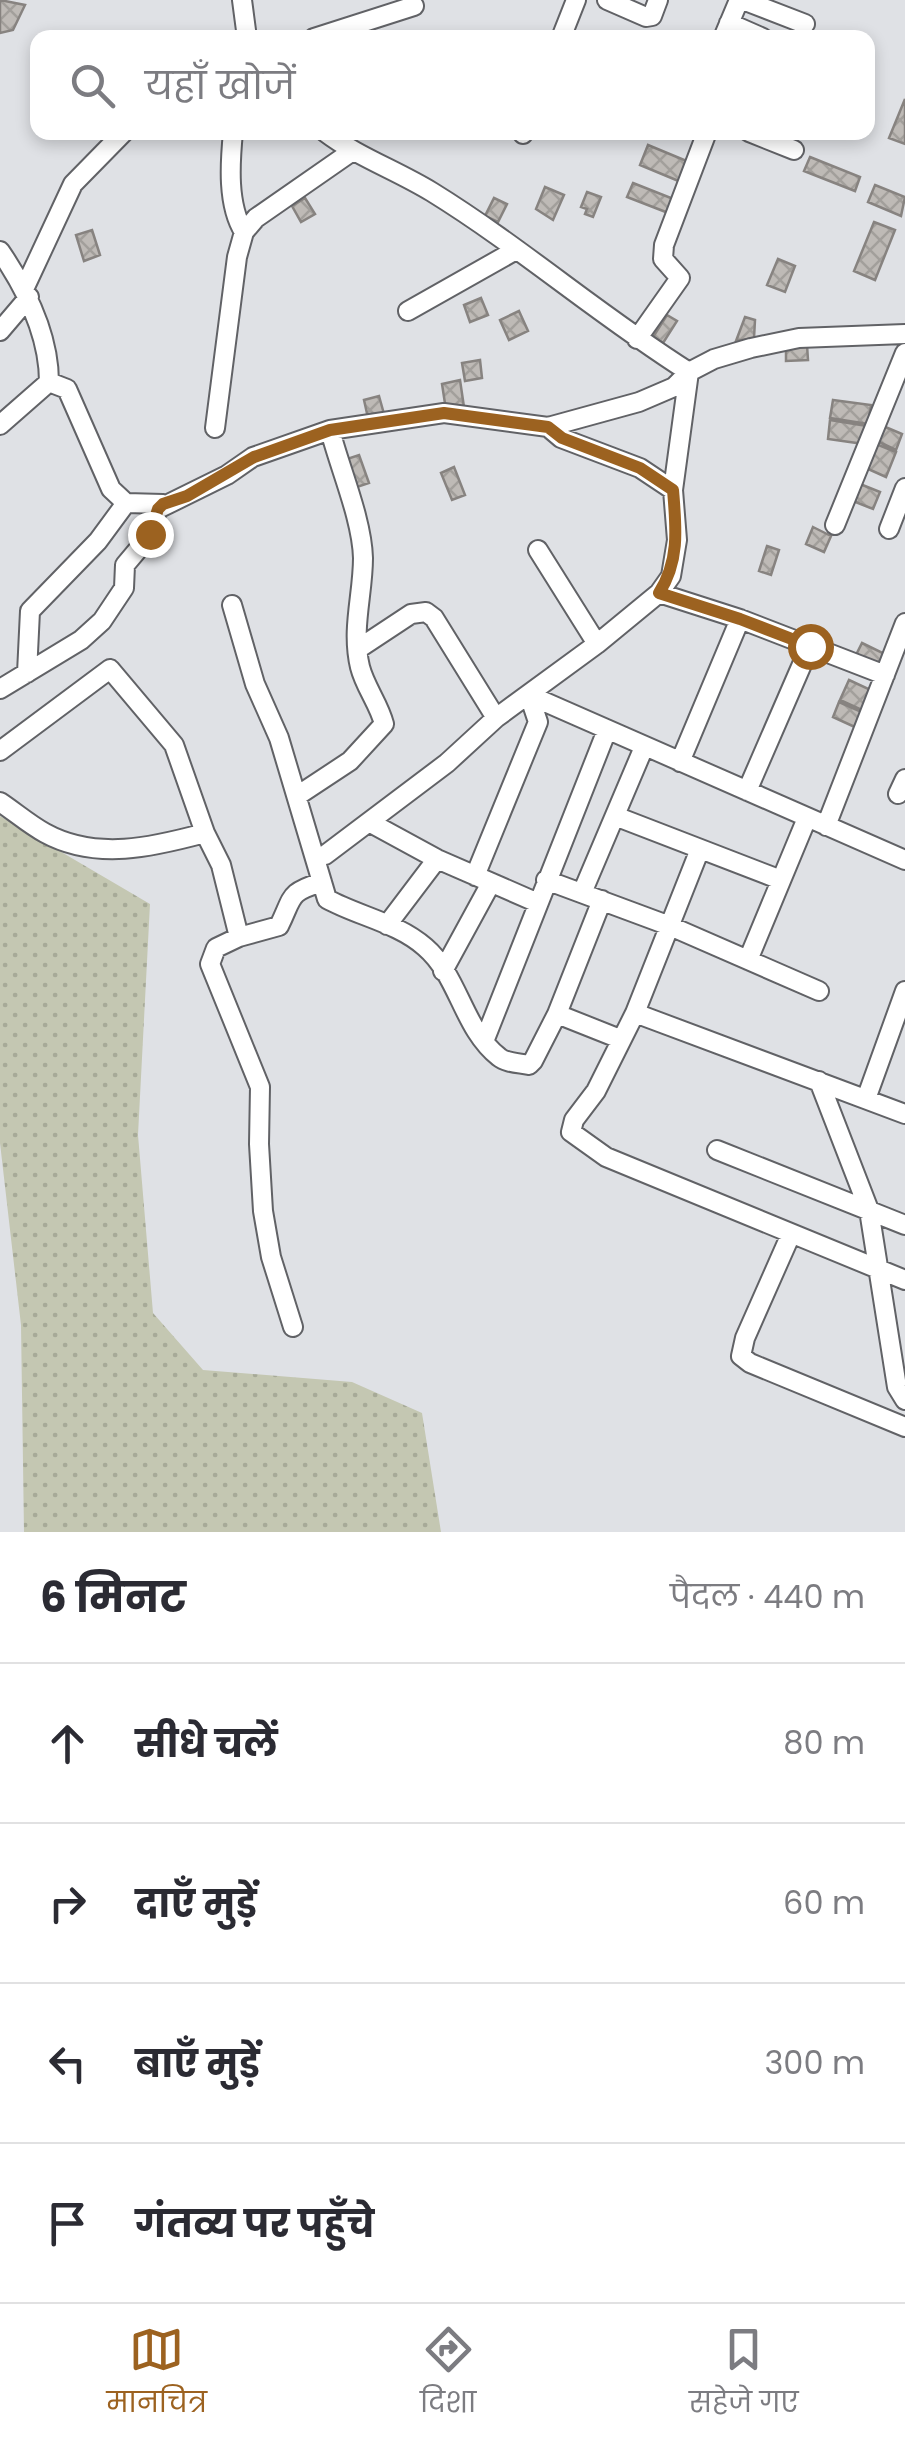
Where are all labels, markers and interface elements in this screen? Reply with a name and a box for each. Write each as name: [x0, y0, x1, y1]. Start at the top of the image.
search box: [30, 30, 875, 140]
icon: search: [65, 58, 120, 113]
text: यहाँ खोजें: [145, 59, 295, 112]
route end: [128, 512, 174, 558]
route start: [788, 624, 834, 670]
text: 6 मिनट: [40, 1568, 186, 1627]
text: पैदल · 440 m: [670, 1574, 865, 1619]
icon: ahead: [40, 1716, 95, 1771]
text: सीधे चलें: [135, 1717, 278, 1770]
text: 80 m: [783, 1720, 865, 1765]
icon: right: [40, 1876, 95, 1931]
text: दाएँ मुड़ें: [135, 1877, 257, 1930]
text: 60 m: [783, 1880, 865, 1925]
icon: left: [40, 2036, 95, 2091]
text: बाएँ मुड़ें: [135, 2037, 260, 2090]
text: 300 m: [764, 2040, 865, 2085]
icon: arrive: [40, 2196, 95, 2251]
text: गंतव्य पर पहुँचे: [135, 2197, 374, 2250]
tab: मानचित्र: [106, 2322, 207, 2424]
tab: दिशा: [420, 2322, 476, 2424]
tab: सहेजे गए: [689, 2322, 799, 2424]

